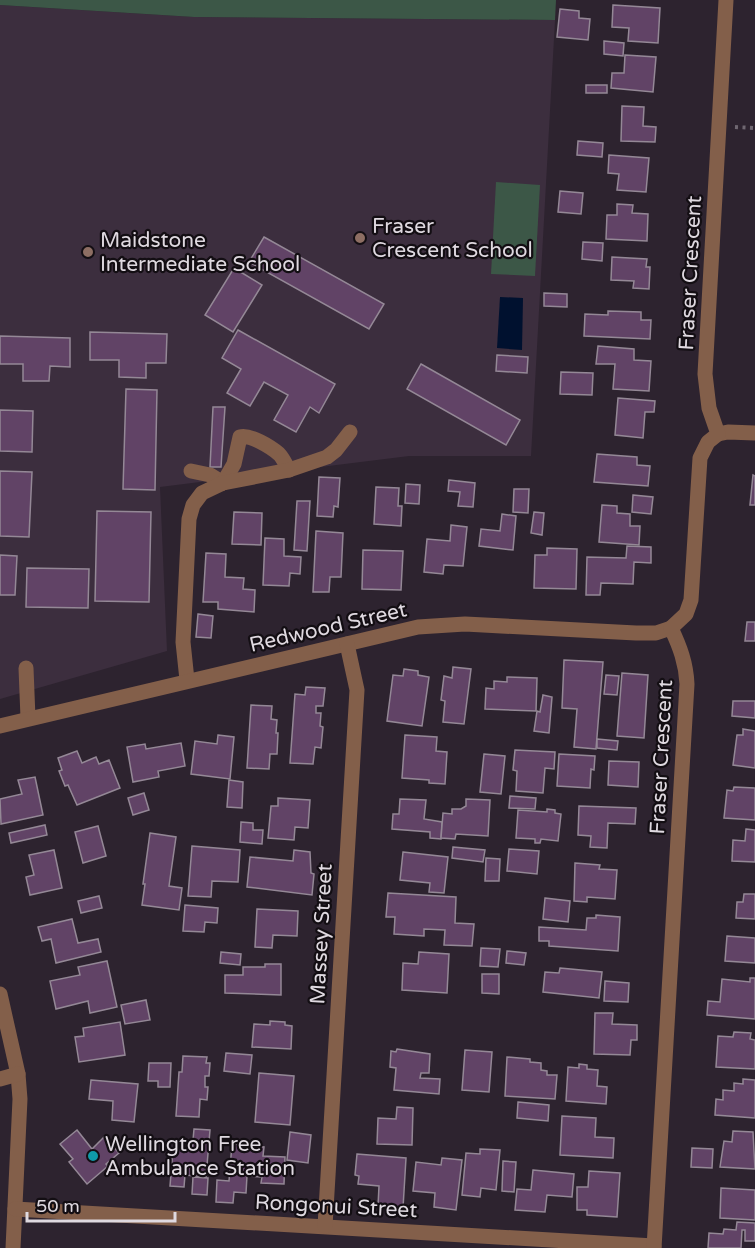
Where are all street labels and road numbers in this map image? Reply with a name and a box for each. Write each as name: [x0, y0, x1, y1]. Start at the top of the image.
street label: Fraser Crescent: [674, 195, 707, 351]
street label: Redwood Street: [247, 597, 409, 658]
street label: Fraser Crescent: [645, 679, 678, 835]
street label: Massey Street: [305, 863, 338, 1005]
street label: Rongonui Street: [254, 1190, 418, 1223]

